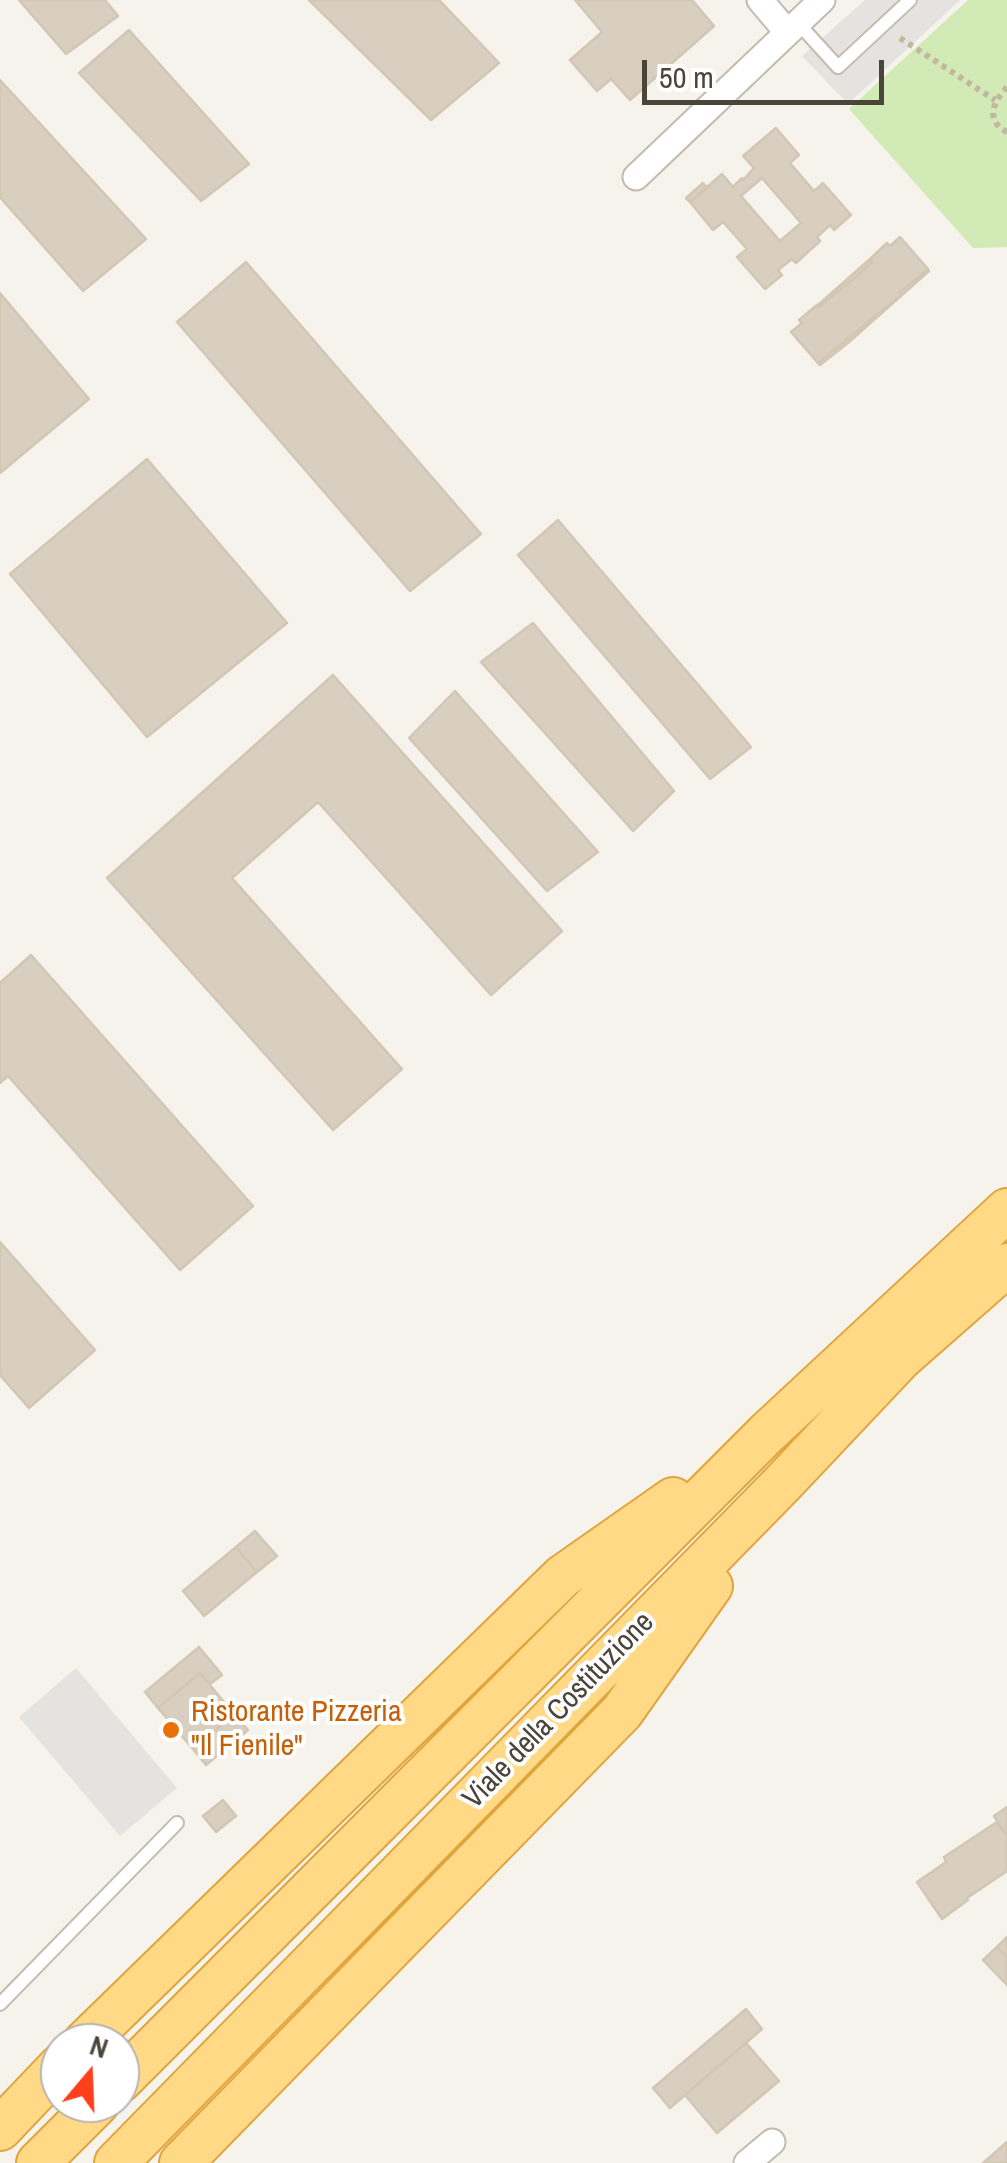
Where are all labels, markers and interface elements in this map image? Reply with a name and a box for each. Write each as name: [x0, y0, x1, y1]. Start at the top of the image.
scale bar: [647, 40, 890, 102]
text: 50 m: [659, 57, 714, 97]
street label: Viale della Costituzione: [456, 1605, 662, 1817]
place label: Ristorante Pizzeria "Il Fienile": [191, 1695, 402, 1766]
marker: Ristorante Pizzeria "Il Fienile": [160, 1719, 182, 1741]
north arrow: [40, 2023, 140, 2123]
text: N: [85, 2026, 113, 2067]

